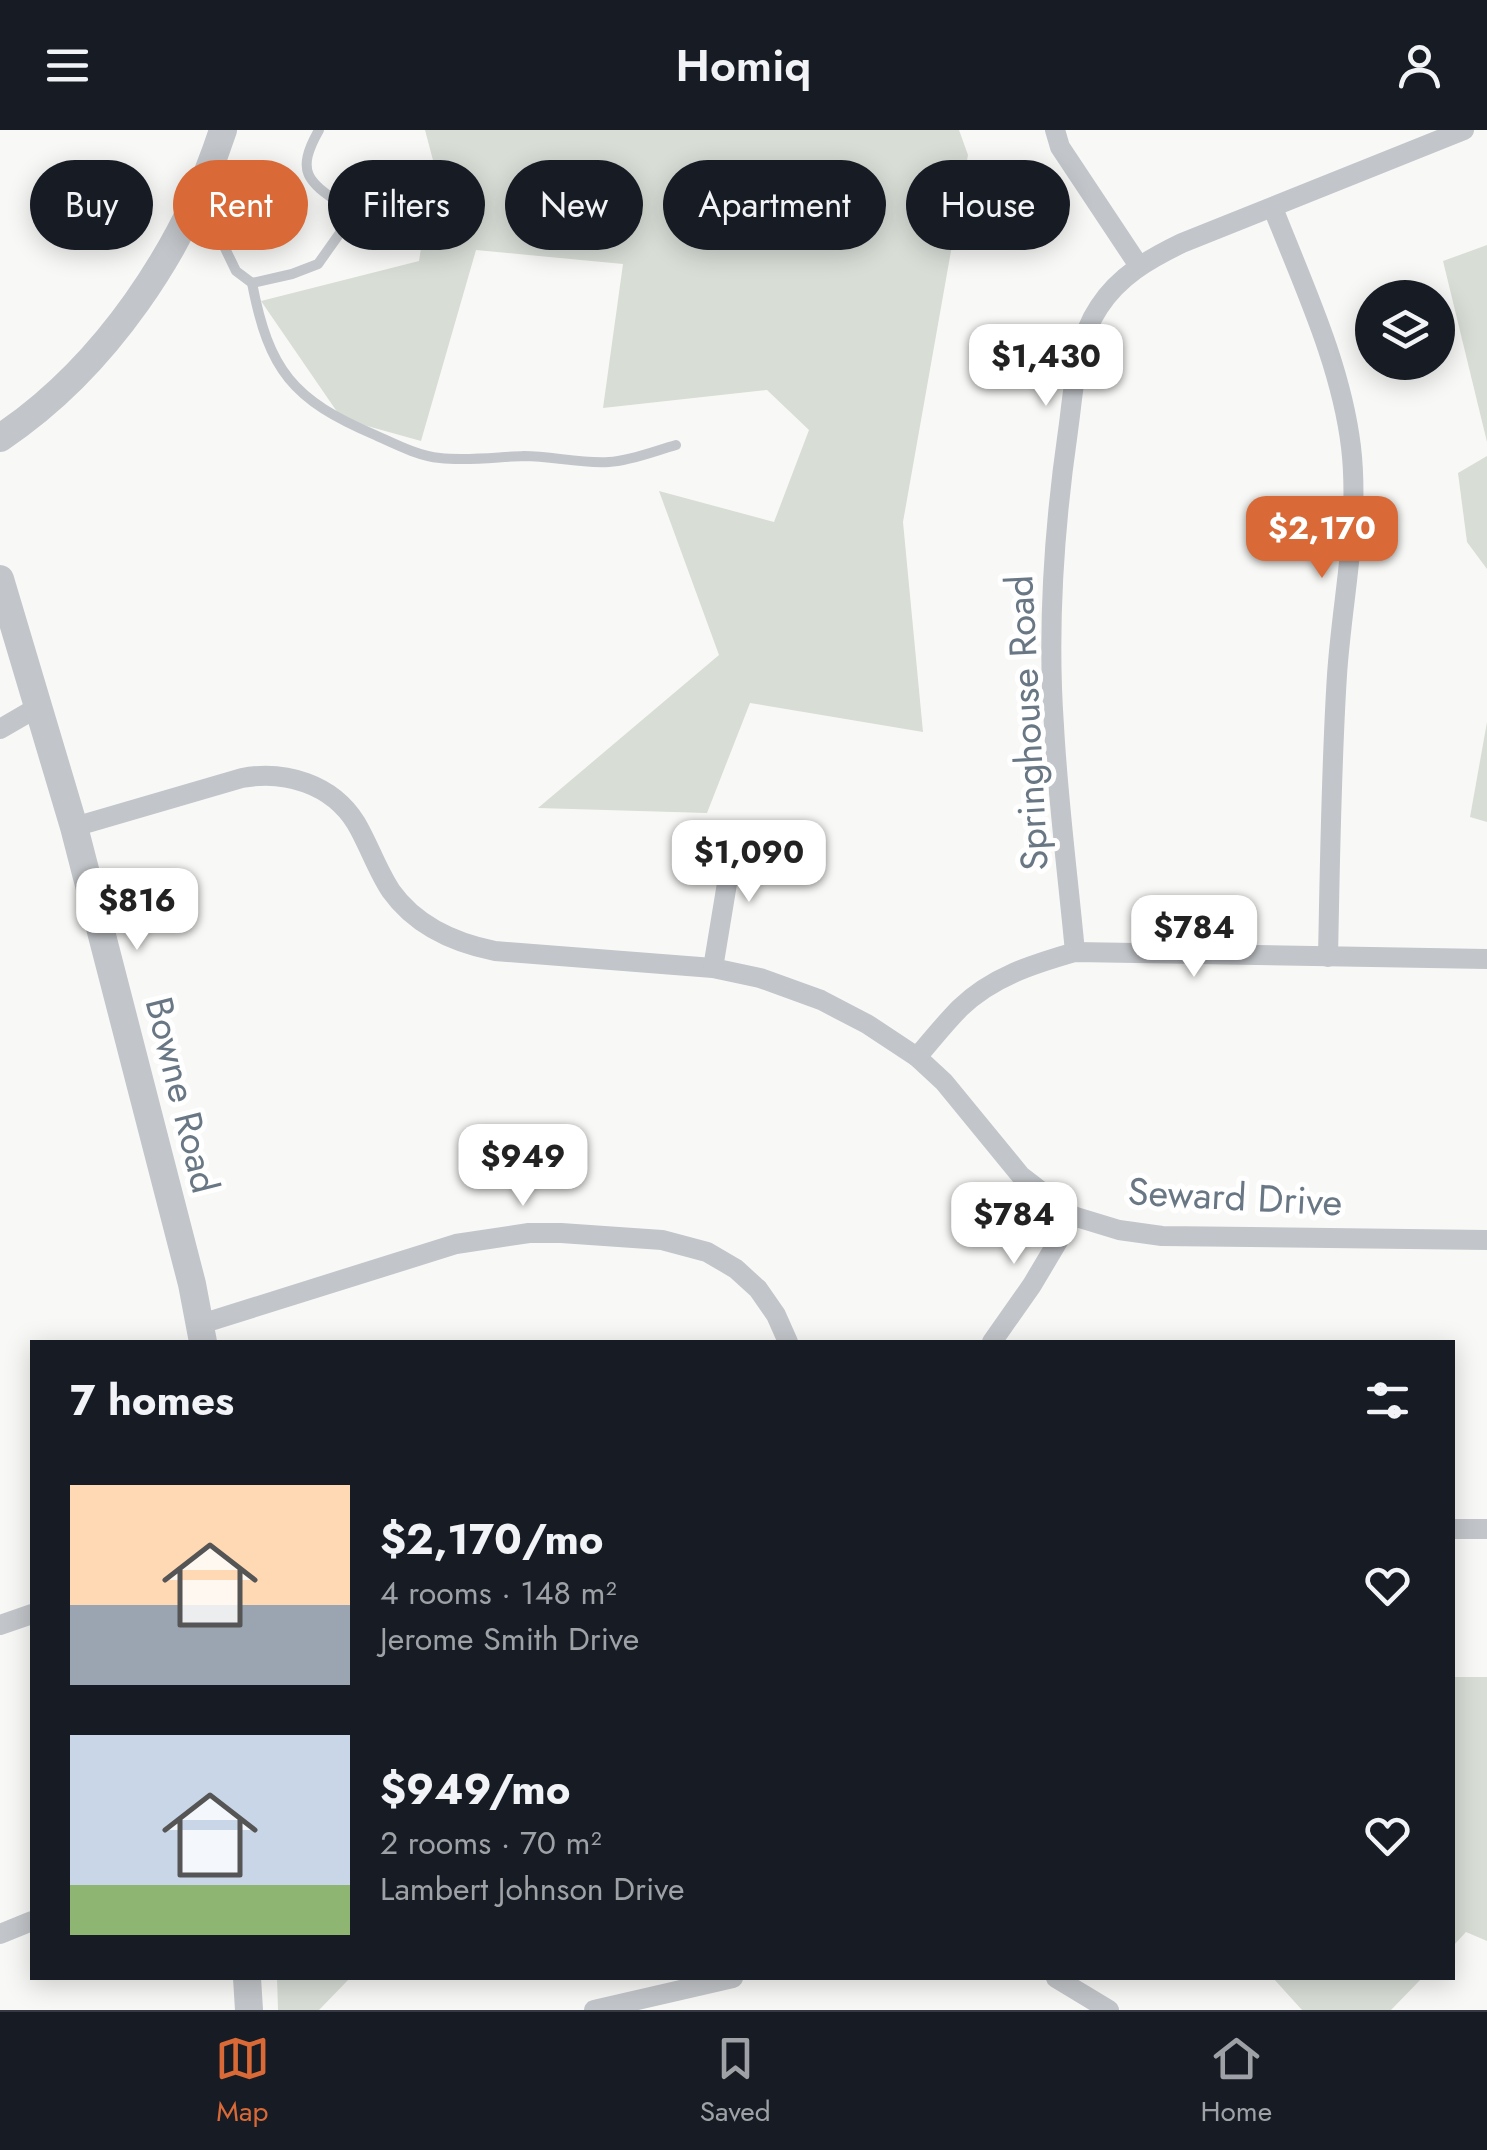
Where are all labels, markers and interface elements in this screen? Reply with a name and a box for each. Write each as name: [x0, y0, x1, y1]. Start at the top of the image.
text: Homiq: [676, 33, 811, 98]
icon: menu: [40, 38, 95, 93]
icon: person: [1392, 38, 1447, 93]
chip: Buy: [30, 160, 153, 250]
chip: Rent: [173, 160, 308, 250]
chip: Filters: [328, 160, 485, 250]
chip: New: [505, 160, 643, 250]
chip: Apartment: [663, 160, 886, 250]
chip: House: [906, 160, 1070, 250]
map controls: [1355, 280, 1455, 380]
button: layers: [1355, 280, 1455, 380]
pin: $1,430: [965, 324, 1127, 409]
text: $1,430: [991, 333, 1101, 379]
pin: $2,170: [1241, 496, 1403, 581]
text: $2,170: [1268, 505, 1376, 551]
street label: Springhouse Road: [991, 574, 1062, 872]
pin: $1,090: [668, 820, 830, 905]
text: $1,090: [694, 829, 804, 875]
pin: $816: [78, 868, 196, 953]
text: $816: [98, 877, 176, 923]
pin: $784: [1135, 895, 1253, 980]
text: $784: [1153, 904, 1235, 950]
street label: Bowne Road: [132, 991, 233, 1199]
pin: $949: [464, 1124, 582, 1209]
text: $949: [480, 1133, 566, 1179]
street label: Seward Drive: [1126, 1163, 1344, 1230]
pin: $784: [955, 1182, 1073, 1267]
text: $784: [973, 1191, 1055, 1237]
text: 7 homes: [70, 1370, 234, 1431]
icon: filters: [1360, 1373, 1415, 1428]
text: $2,170/mo: [380, 1509, 604, 1570]
icon: home: [150, 1525, 270, 1645]
icon: heart: [1360, 1558, 1415, 1613]
text: 4 rooms · 148 m²: [380, 1570, 617, 1616]
text: Jerome Smith Drive: [380, 1616, 639, 1662]
text: $949/mo: [380, 1759, 571, 1820]
icon: home: [150, 1775, 270, 1895]
icon: heart: [1360, 1808, 1415, 1863]
text: 2 rooms · 70 m²: [380, 1820, 602, 1866]
text: Lambert Johnson Drive: [380, 1866, 684, 1912]
tab: Map: [215, 2031, 270, 2132]
tab: Saved: [700, 2031, 771, 2132]
tab: Home: [1200, 2031, 1272, 2132]

